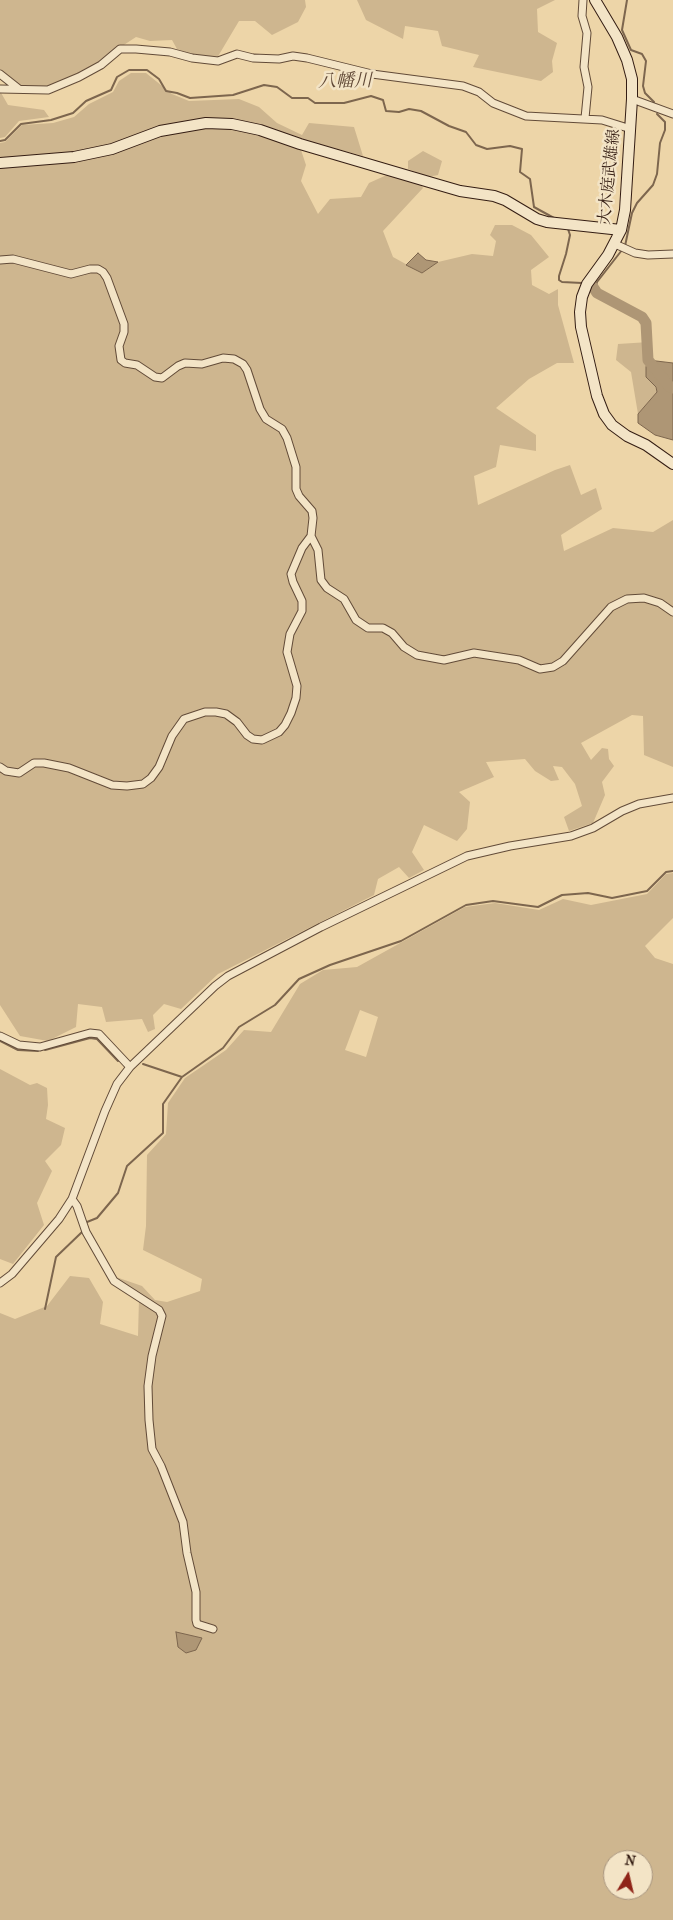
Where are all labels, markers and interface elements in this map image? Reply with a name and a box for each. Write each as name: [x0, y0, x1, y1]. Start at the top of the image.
water label: 八幡川: [318, 71, 372, 93]
street label: 大木庭武雄線: [595, 128, 625, 226]
north arrow: [603, 1850, 653, 1900]
text: N: [624, 1851, 637, 1870]

